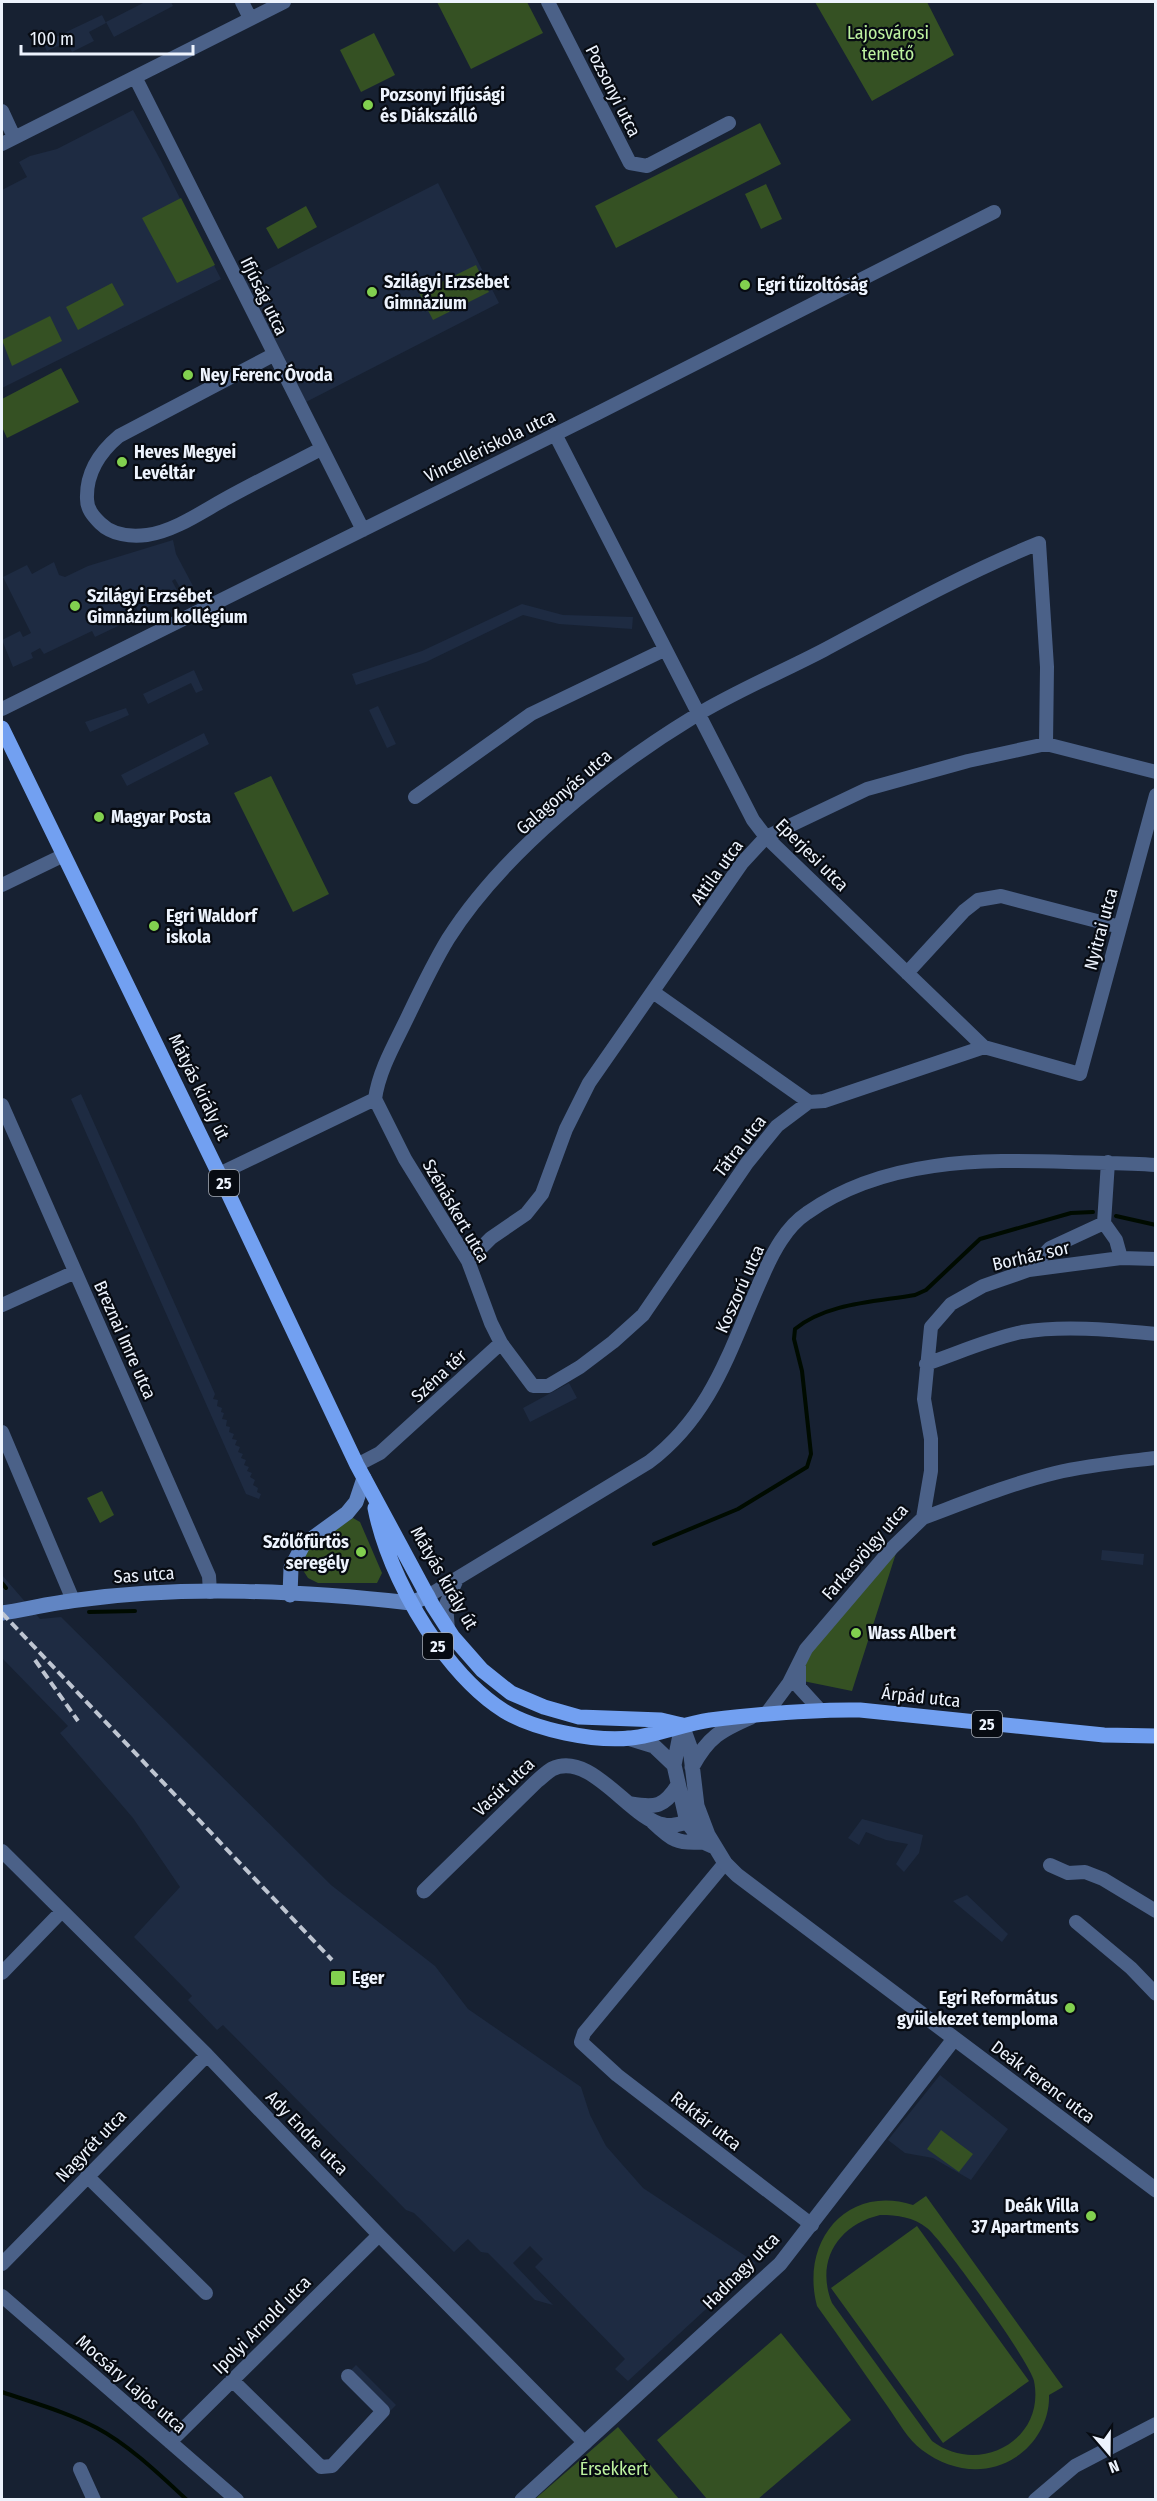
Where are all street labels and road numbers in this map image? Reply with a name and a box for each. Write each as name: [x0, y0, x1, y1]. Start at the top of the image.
street label: Pozsonyi utca: [581, 41, 646, 141]
street label: Ifjúság utca: [236, 253, 292, 339]
street label: Vincellériskola utca: [421, 405, 559, 487]
street label: Galagonyás utca: [512, 745, 616, 839]
street label: Eperjesi utca: [771, 814, 853, 896]
street label: Attila utca: [686, 835, 748, 909]
street label: Nyitrai utca: [1079, 885, 1123, 972]
street label: Mátyás király út: [164, 1030, 234, 1144]
street label: Tátra utca: [709, 1111, 771, 1181]
street label: Szénáskert utca: [418, 1156, 494, 1267]
road number: 25: [209, 1170, 239, 1196]
street label: Borház sor: [990, 1236, 1072, 1276]
street label: Koszorú utca: [711, 1241, 769, 1336]
street label: Breznai Imre utca: [89, 1277, 161, 1403]
street label: Széna tér: [407, 1344, 472, 1407]
street label: Farkasvölgy utca: [817, 1499, 913, 1605]
street label: Mátyás király út: [406, 1523, 482, 1633]
street label: Sas utca: [113, 1562, 175, 1588]
road number: 25: [423, 1633, 453, 1659]
street label: Árpád utca: [880, 1681, 962, 1712]
road number: 25: [972, 1711, 1002, 1737]
street label: Vasút utca: [469, 1753, 539, 1821]
street label: Deák Ferenc utca: [987, 2036, 1099, 2128]
street label: Ady Endre utca: [261, 2086, 353, 2180]
street label: Raktár utca: [666, 2087, 746, 2155]
street label: Nagyrét utca: [51, 2105, 131, 2187]
street label: Hadnagy utca: [698, 2228, 784, 2314]
street label: Ipolyi Arnold utca: [208, 2271, 316, 2379]
street label: Mocsáry Lajos utca: [71, 2330, 191, 2438]

